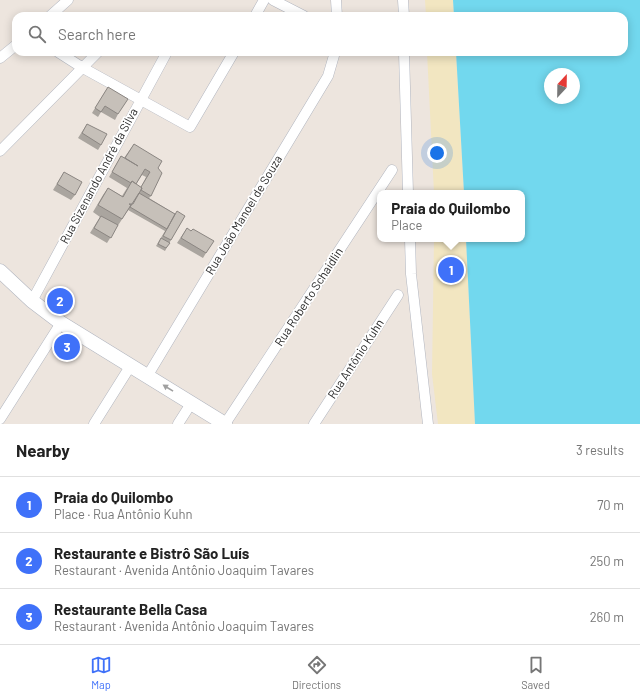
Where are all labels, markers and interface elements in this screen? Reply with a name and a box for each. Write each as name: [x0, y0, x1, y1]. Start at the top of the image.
search box: [12, 12, 628, 56]
icon: search: [26, 23, 48, 45]
text: Search here: [58, 25, 136, 43]
north arrow: [544, 68, 580, 104]
street label: Rua Sizenando André da Silva: [56, 105, 140, 246]
your location: [427, 143, 447, 163]
street label: Rua João Manoel de Souza: [202, 152, 284, 277]
popup: [377, 190, 525, 242]
text: Praia do Quilombo: [391, 199, 511, 217]
text: Place: [391, 217, 422, 233]
street label: Rua Roberto Schaidlin: [271, 245, 345, 348]
pin: 1: [438, 255, 464, 285]
pin: 2: [47, 286, 73, 316]
street label: Rua Antônio Kuhn: [324, 316, 386, 401]
pin: 3: [54, 332, 80, 362]
one-way arrow: [163, 384, 173, 392]
text: Nearby: [16, 440, 70, 460]
text: 3 results: [576, 442, 624, 458]
text: Praia do Quilombo: [54, 488, 173, 506]
text: 1: [27, 497, 31, 513]
text: 70 m: [597, 497, 624, 513]
text: Place · Rua Antônio Kuhn: [54, 506, 192, 522]
text: Restaurante e Bistrô São Luís: [54, 544, 249, 562]
text: 2: [25, 553, 33, 569]
text: 250 m: [590, 553, 624, 569]
text: Restaurant · Avenida Antônio Joaquim Tavares: [54, 562, 314, 578]
text: Restaurante Bella Casa: [54, 600, 207, 618]
text: 3: [25, 609, 33, 625]
text: 260 m: [590, 609, 624, 625]
text: Restaurant · Avenida Antônio Joaquim Tavares: [54, 618, 314, 634]
tab: Map: [90, 654, 112, 691]
tab: Directions: [292, 654, 341, 691]
tab: Saved: [521, 654, 550, 691]

